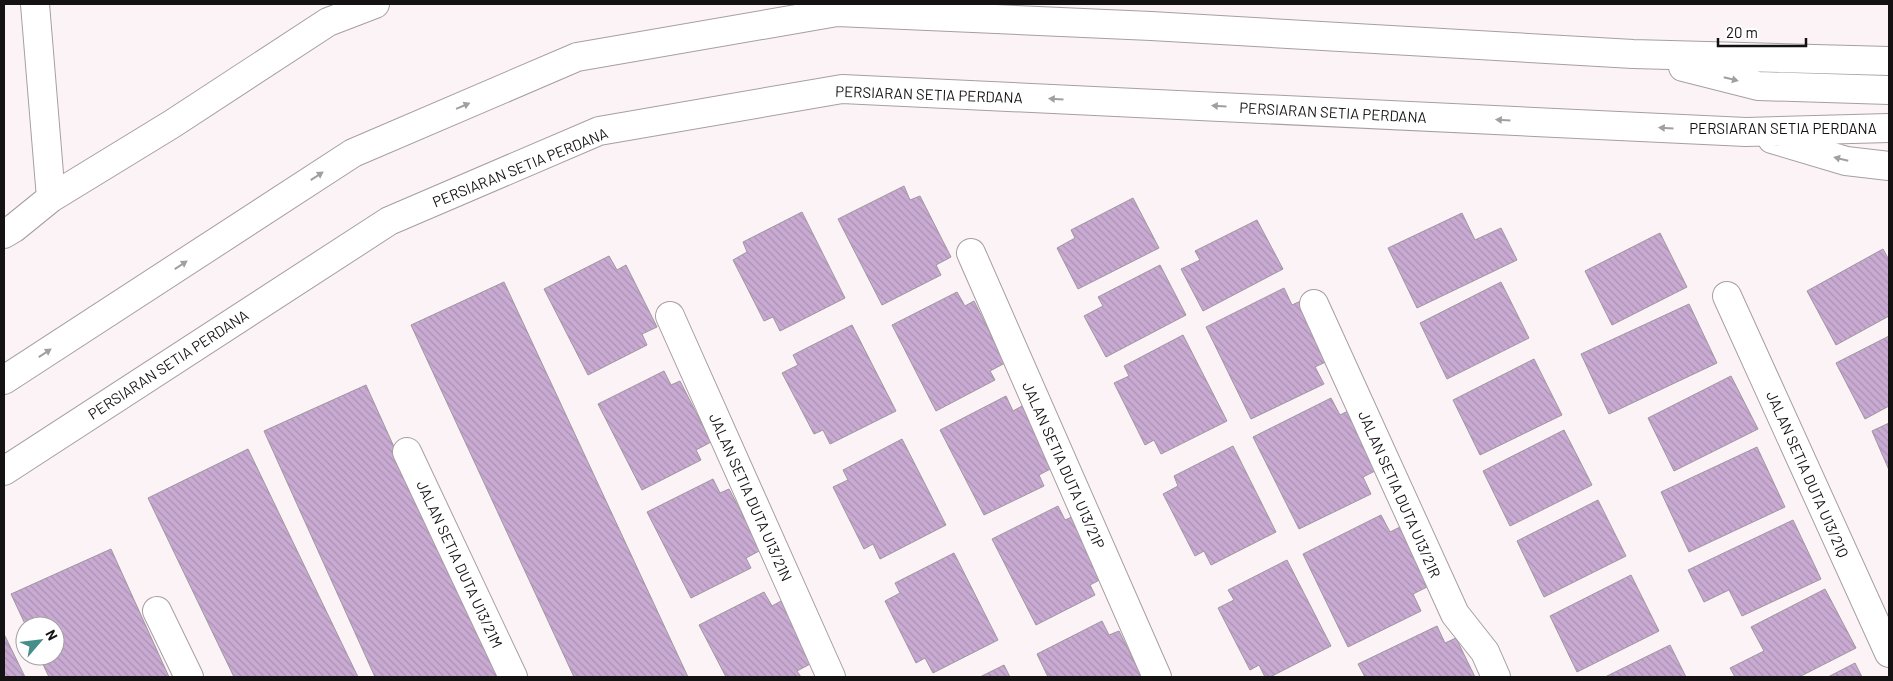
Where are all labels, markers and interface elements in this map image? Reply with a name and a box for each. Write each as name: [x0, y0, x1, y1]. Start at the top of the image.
scale bar: [1718, 15, 1806, 47]
text: 20 m: [1726, 23, 1758, 41]
one-way arrow: [1723, 75, 1738, 83]
street label: PERSIARAN SETIA PERDANA: [835, 82, 1023, 106]
one-way arrow: [1048, 94, 1064, 102]
street label: PERSIARAN SETIA PERDANA: [1239, 98, 1427, 126]
one-way arrow: [456, 101, 470, 109]
one-way arrow: [1210, 102, 1226, 110]
one-way arrow: [1495, 116, 1511, 124]
street label: PERSIARAN SETIA PERDANA: [1689, 119, 1877, 137]
street label: PERSIARAN SETIA PERDANA: [430, 124, 610, 210]
one-way arrow: [1657, 124, 1673, 132]
one-way arrow: [1834, 155, 1849, 163]
one-way arrow: [310, 171, 324, 181]
one-way arrow: [174, 260, 187, 270]
street label: PERSIARAN SETIA PERDANA: [84, 305, 252, 423]
one-way arrow: [38, 349, 51, 358]
street label: JALAN SETIA DUTA U13/21P: [1019, 379, 1109, 551]
street label: JALAN SETIA DUTA U13/21Q: [1763, 388, 1853, 560]
street label: JALAN SETIA DUTA U13/21R: [1355, 408, 1445, 580]
street label: JALAN SETIA DUTA U13/21N: [706, 410, 796, 584]
street label: JALAN SETIA DUTA U13/21M: [413, 477, 507, 651]
north arrow: [15, 616, 65, 666]
text: N: [42, 627, 62, 643]

